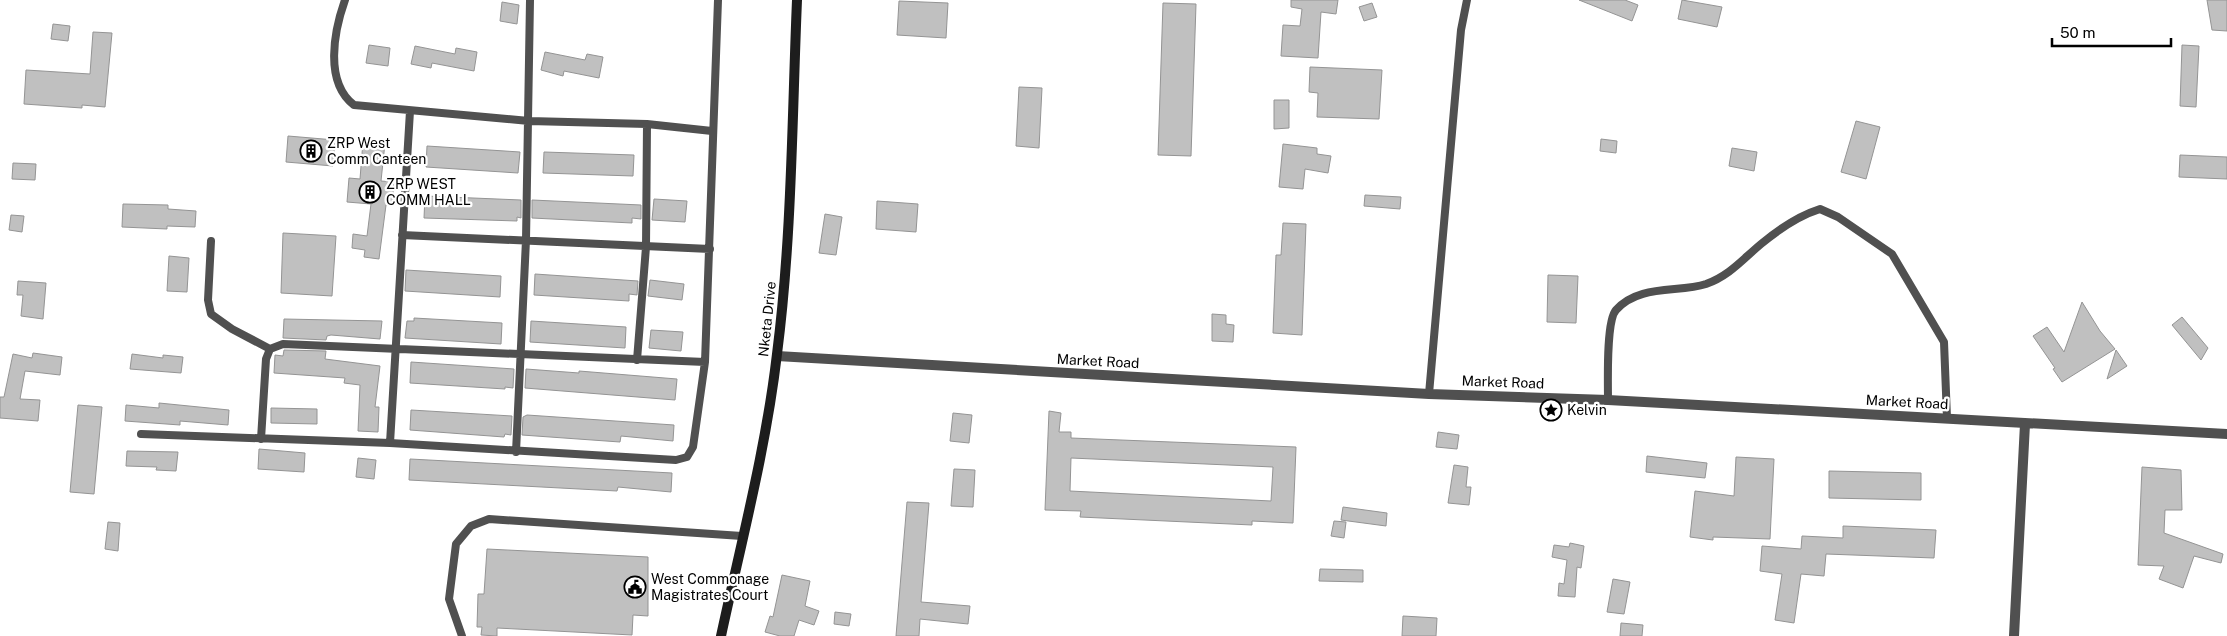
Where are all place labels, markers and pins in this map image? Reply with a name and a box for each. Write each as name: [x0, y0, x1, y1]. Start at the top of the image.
place label: ZRP West Comm Canteen: [327, 135, 426, 167]
building icon: ZRP West Comm Canteen: [299, 139, 323, 163]
place label: ZRP WEST COMM HALL: [386, 176, 471, 208]
building icon: ZRP WEST COMM HALL: [358, 180, 382, 204]
place icon: Kelvin: [1539, 398, 1563, 422]
place label: Kelvin: [1567, 402, 1607, 418]
place label: West Commonage Magistrates Court: [651, 571, 769, 603]
public building icon: West Commonage Magistrates Court: [623, 575, 647, 599]

